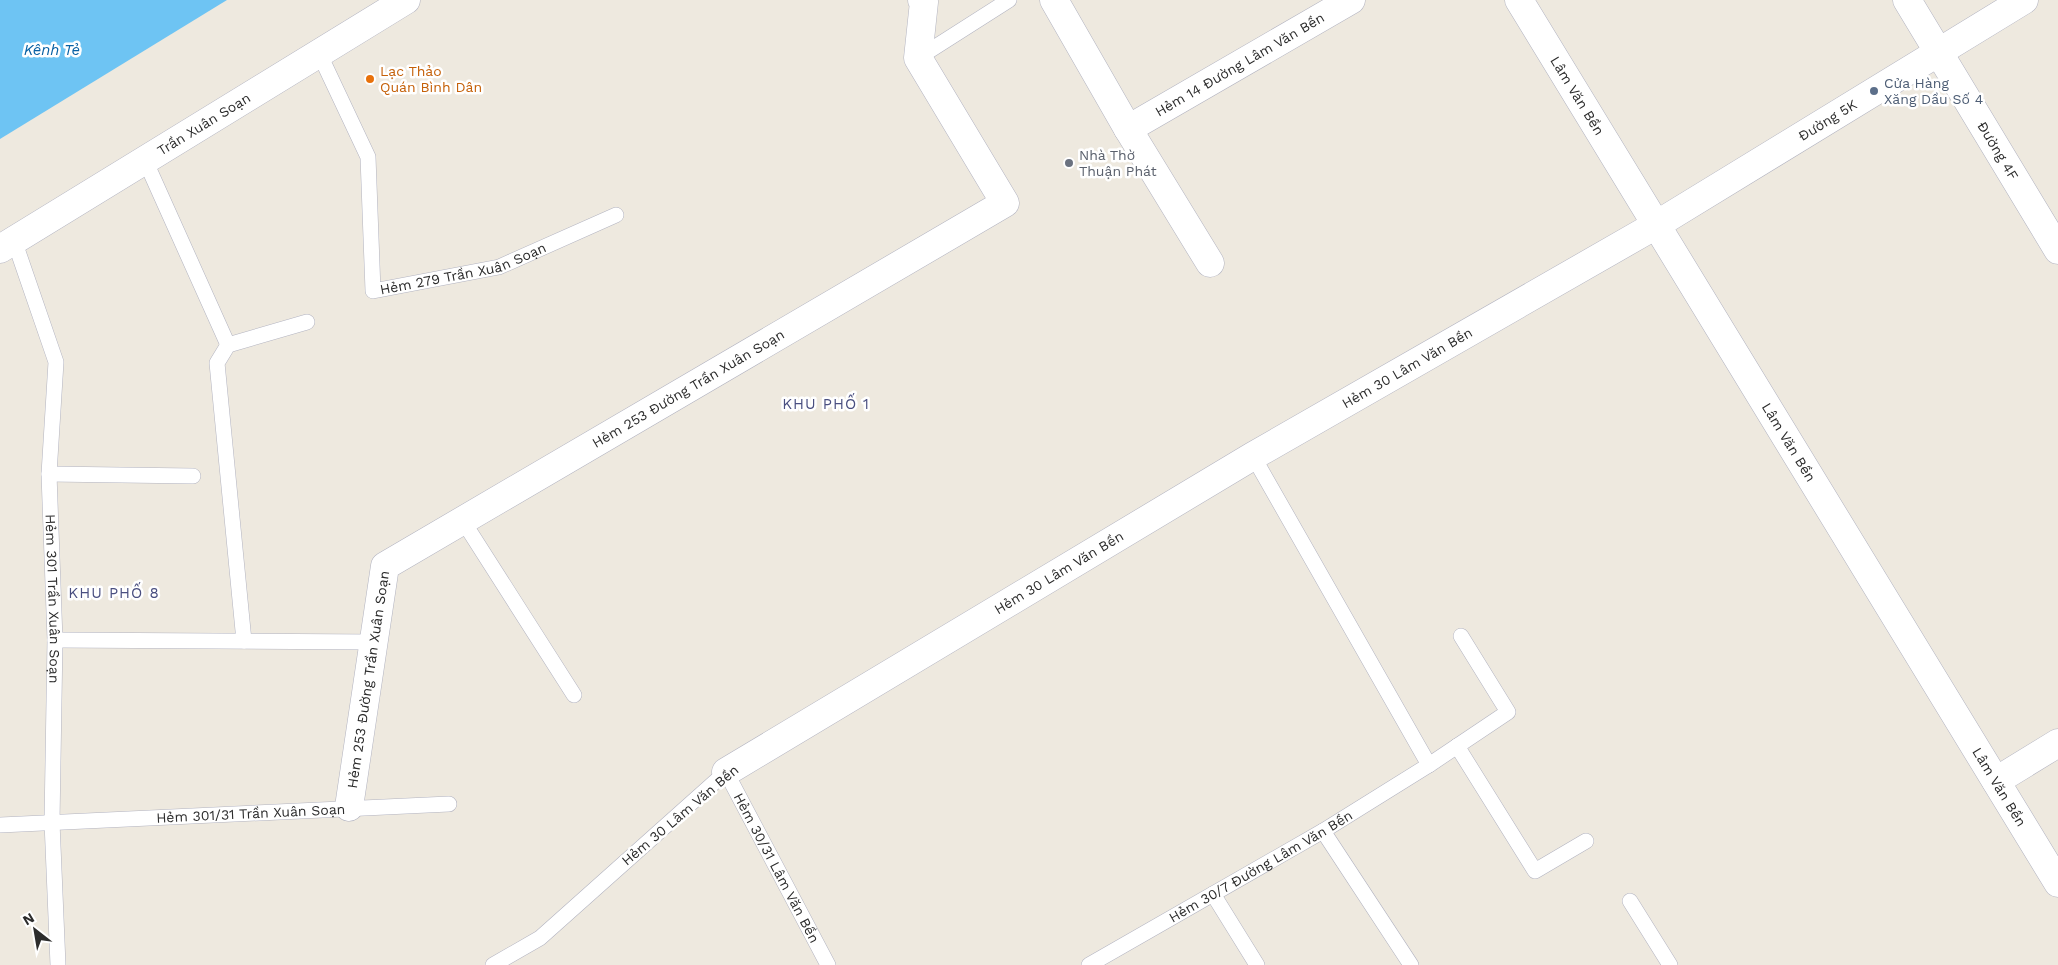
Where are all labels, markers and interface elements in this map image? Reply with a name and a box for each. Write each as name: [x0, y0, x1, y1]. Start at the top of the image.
street label: Hẻm 14 Đường Lâm Văn Bền: [1152, 9, 1327, 120]
water label: Kênh Tẻ: [24, 41, 80, 59]
street label: Lâm Văn Bền: [1547, 53, 1607, 138]
place label: Lạc Thảo Quán Bình Dân: [380, 63, 482, 95]
marker: Lạc Thảo Quán Bình Dân: [364, 73, 376, 85]
place label: Cửa Hàng Xăng Dầu Số 4: [1884, 75, 1983, 107]
marker: Cửa Hàng Xăng Dầu Số 4: [1868, 85, 1880, 97]
street label: Trần Xuân Soạn: [154, 89, 253, 159]
street label: Đường 5K: [1795, 96, 1860, 144]
street label: Đường 4F: [1974, 119, 2022, 183]
place label: Nhà Thờ Thuận Phát: [1079, 147, 1157, 179]
marker: Nhà Thờ Thuận Phát: [1063, 157, 1075, 169]
street label: Hẻm 279 Trần Xuân Soạn: [379, 239, 548, 298]
street label: Hẻm 30 Lâm Văn Bền: [1339, 324, 1475, 411]
street label: Hẻm 253 Đường Trần Xuân Soạn: [589, 326, 787, 451]
district label: KHU PHỐ 1: [782, 393, 870, 413]
street label: Lâm Văn Bền: [1759, 400, 1819, 485]
street label: Hẻm 301 Trần Xuân Soạn: [42, 514, 63, 684]
street label: Hẻm 30 Lâm Văn Bền: [991, 528, 1126, 617]
street label: Hẻm 253 Đường Trần Xuân Soạn: [344, 569, 392, 789]
district label: KHU PHỐ 8: [68, 582, 160, 602]
street label: Lâm Văn Bền: [1969, 745, 2030, 829]
street label: Hẻm 30 Lâm Văn Bền: [618, 761, 742, 869]
street label: Hẻm 30/31 Lâm Văn Bền: [731, 790, 823, 946]
street label: Hẻm 301/31 Trần Xuân Soạn: [156, 801, 346, 826]
street label: Hẻm 30/7 Đường Lâm Văn Bền: [1166, 807, 1355, 926]
north arrow: [10, 905, 60, 955]
text: N: [20, 909, 37, 928]

